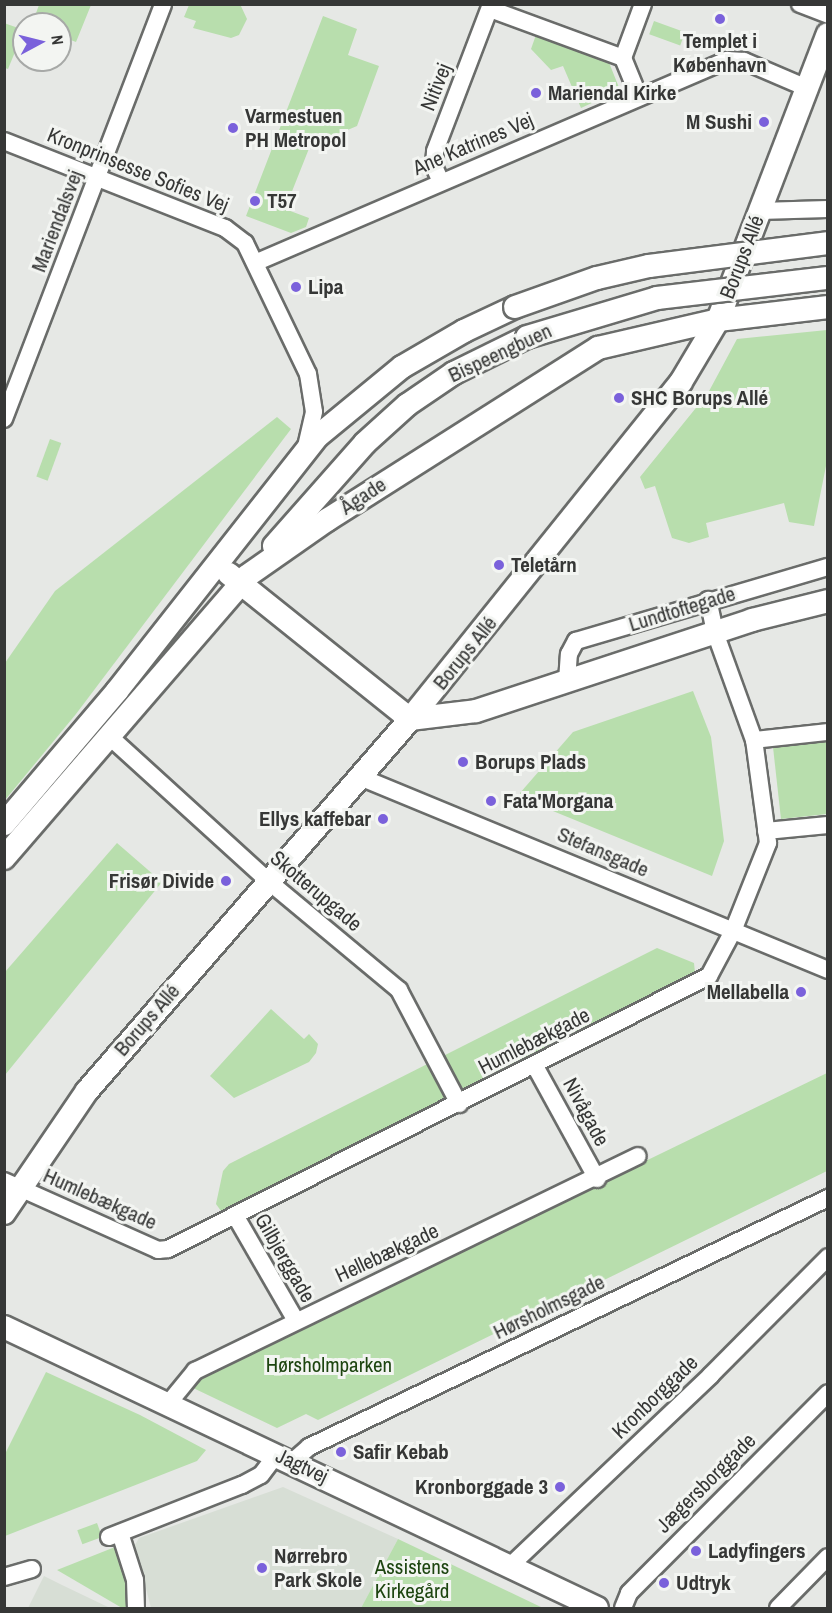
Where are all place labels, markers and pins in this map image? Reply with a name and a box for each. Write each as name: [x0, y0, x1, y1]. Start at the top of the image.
marker: Templet i København: [713, 12, 727, 26]
place label: Templet i København: [673, 28, 767, 78]
place label: Mariendal Kirke: [548, 80, 676, 106]
marker: Mariendal Kirke: [529, 86, 543, 100]
place label: Varmestuen PH Metropol: [245, 103, 346, 153]
place label: M Sushi: [686, 109, 752, 135]
marker: M Sushi: [757, 115, 771, 129]
marker: Varmestuen PH Metropol: [226, 121, 240, 135]
place label: T57: [267, 188, 297, 214]
marker: T57: [248, 194, 262, 208]
place label: Lipa: [308, 274, 343, 300]
marker: Lipa: [289, 280, 303, 294]
place label: SHC Borups Allé: [631, 385, 769, 411]
marker: SHC Borups Allé: [612, 391, 626, 405]
place label: Teletårn: [511, 552, 577, 578]
marker: Teletårn: [492, 558, 506, 572]
place label: Borups Plads: [475, 749, 586, 775]
marker: Borups Plads: [456, 755, 470, 769]
place label: Fata'Morgana: [503, 788, 613, 814]
marker: Fata'Morgana: [484, 794, 498, 808]
place label: Ellys kaffebar: [259, 806, 371, 832]
marker: Ellys kaffebar: [376, 812, 390, 826]
place label: Frisør Divide: [109, 868, 214, 894]
marker: Frisør Divide: [219, 874, 233, 888]
place label: Mellabella: [707, 979, 789, 1005]
marker: Mellabella: [794, 985, 808, 999]
place label: Safir Kebab: [353, 1439, 449, 1465]
marker: Safir Kebab: [334, 1445, 348, 1459]
place label: Kronborggade 3: [415, 1474, 548, 1500]
marker: Kronborggade 3: [553, 1480, 567, 1494]
place label: Ladyfingers: [708, 1538, 806, 1564]
place label: Nørrebro Park Skole: [274, 1543, 362, 1593]
marker: Ladyfingers: [689, 1544, 703, 1558]
marker: Nørrebro Park Skole: [255, 1561, 269, 1575]
place label: Udtryk: [676, 1570, 731, 1596]
marker: Udtryk: [657, 1576, 671, 1590]

